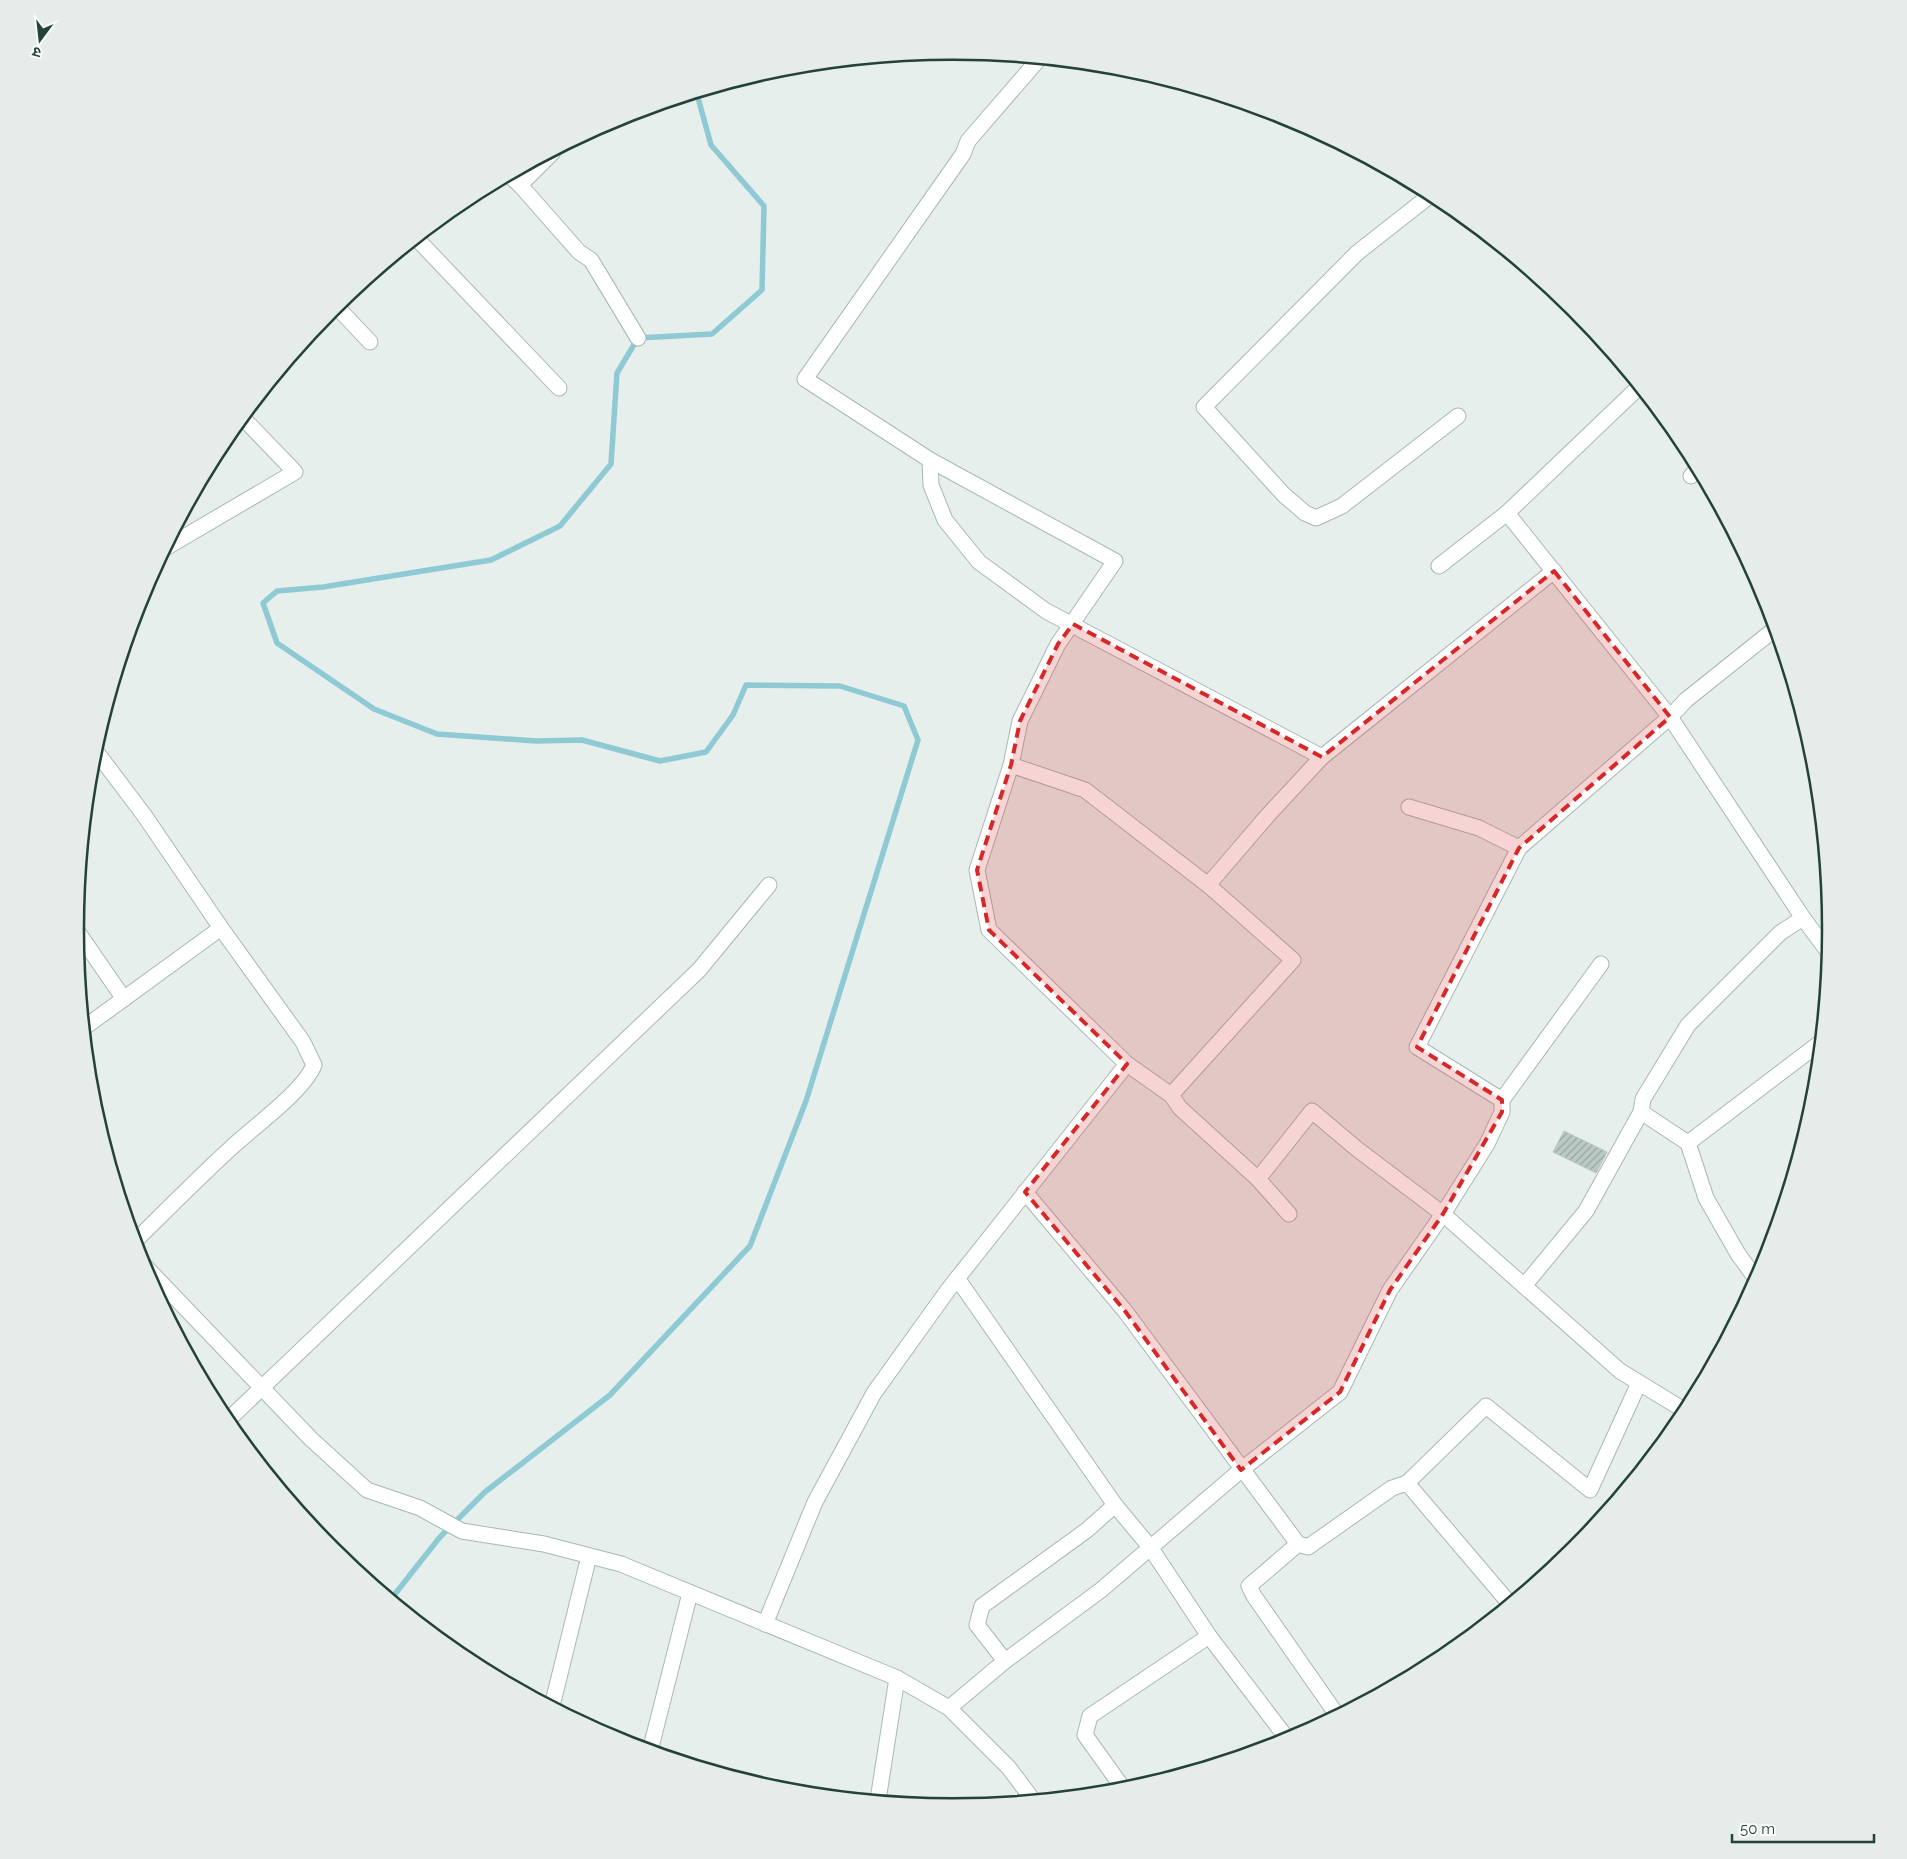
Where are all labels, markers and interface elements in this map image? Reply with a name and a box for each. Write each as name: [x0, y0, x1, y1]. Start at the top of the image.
north arrow: [15, 15, 65, 65]
text: उ: [30, 44, 43, 61]
scale bar: [1732, 1812, 1874, 1844]
text: 50 m: [1740, 1820, 1775, 1838]

